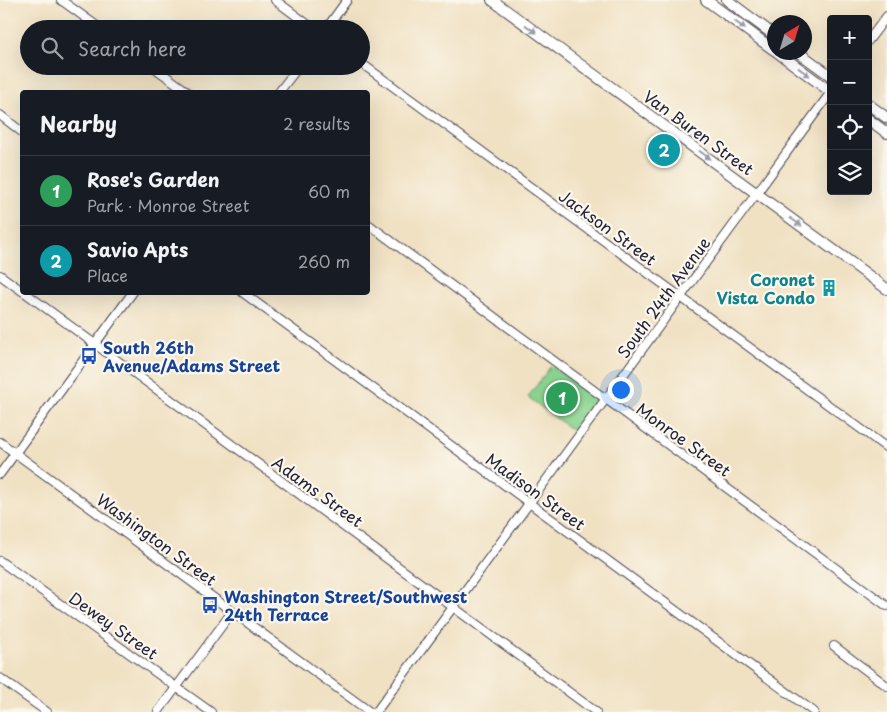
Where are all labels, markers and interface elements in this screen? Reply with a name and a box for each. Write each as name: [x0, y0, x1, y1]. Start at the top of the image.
north arrow: [767, 15, 812, 60]
map controls: [827, 15, 872, 195]
button: +: [827, 15, 872, 60]
search box: [20, 20, 370, 75]
one-way arrow: [733, 20, 747, 30]
one-way arrow: [524, 24, 538, 34]
icon: search: [38, 34, 66, 62]
text: Search here: [78, 34, 187, 62]
button: −: [827, 60, 872, 105]
one-way arrow: [797, 67, 811, 77]
street label: Van Buren Street: [639, 84, 759, 181]
button: locate: [827, 105, 872, 150]
text: Nearby: [40, 107, 117, 139]
text: 2 results: [283, 111, 350, 135]
pin: 2: [648, 131, 680, 169]
one-way arrow: [698, 150, 712, 160]
button: layers: [827, 150, 872, 195]
text: Rose's Garden: [87, 165, 220, 193]
text: 1: [52, 179, 60, 203]
text: 60 m: [308, 179, 350, 203]
street label: Jackson Street: [554, 183, 662, 271]
text: Park · Monroe Street: [87, 193, 249, 217]
one-way arrow: [789, 217, 803, 227]
street label: South 24th Avenue: [611, 231, 715, 362]
text: Savio Apts: [87, 235, 188, 263]
text: 2: [50, 249, 62, 273]
text: 260 m: [298, 249, 350, 273]
text: Place: [87, 263, 128, 287]
place label: Coronet Vista Condo: [717, 267, 815, 309]
building icon: Coronet Vista Condo: [819, 278, 839, 298]
place label: South 26th Avenue/Adams Street: [102, 335, 280, 377]
bus stop icon: South 26th Avenue/Adams Street: [79, 346, 99, 366]
your location: [608, 377, 634, 403]
pin: 1: [546, 379, 578, 417]
street label: Monroe Street: [632, 396, 737, 482]
street label: Madison Street: [481, 447, 591, 536]
street label: Adams Street: [268, 450, 369, 532]
street label: Washington Street: [92, 487, 222, 591]
place label: Washington Street/Southwest 24th Terrace: [224, 584, 468, 626]
street label: Dewey Street: [65, 585, 164, 665]
bus stop icon: Washington Street/Southwest 24th Terrace: [200, 595, 220, 615]

